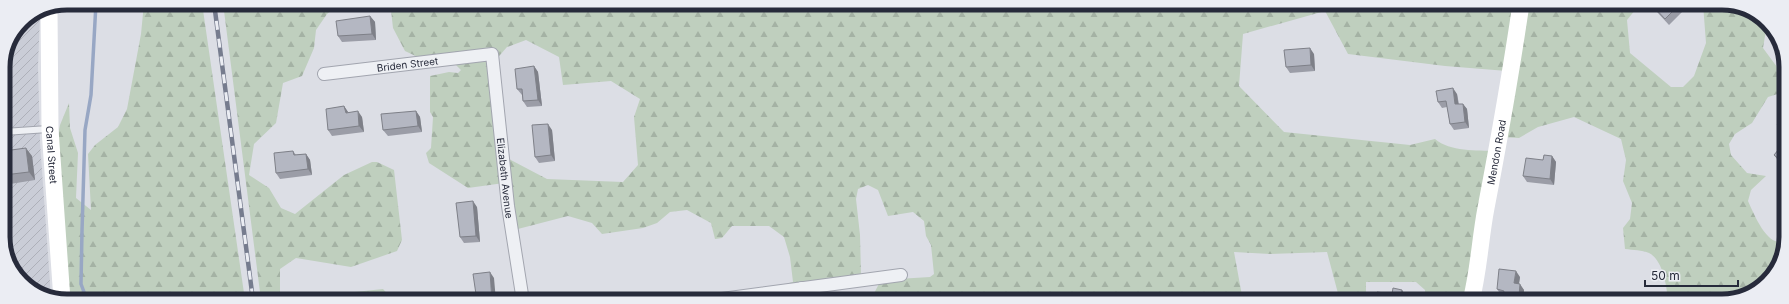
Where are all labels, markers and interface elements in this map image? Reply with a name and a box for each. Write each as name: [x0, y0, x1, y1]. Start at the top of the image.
street label: Briden Street: [376, 54, 440, 74]
street label: Mendon Road: [1485, 119, 1508, 186]
street label: Canal Street: [44, 126, 60, 185]
street label: Elizabeth Avenue: [495, 137, 516, 220]
scale bar: [1645, 262, 1738, 288]
text: 50 m: [1651, 268, 1680, 283]

